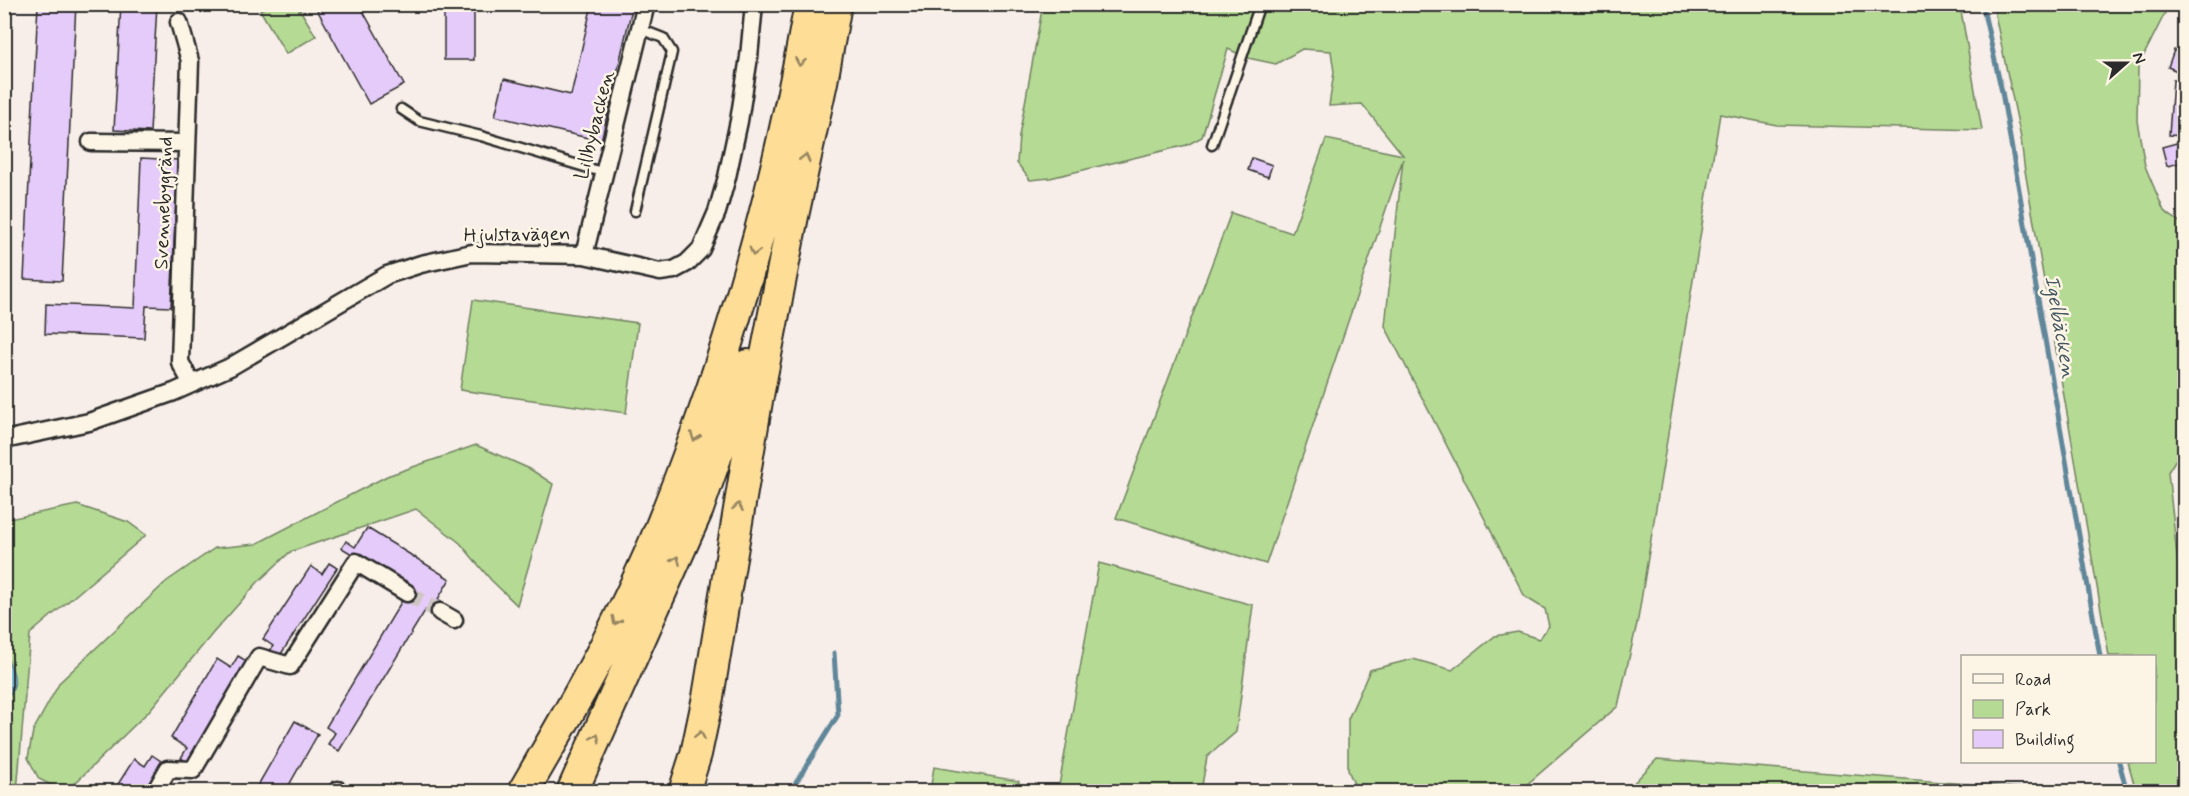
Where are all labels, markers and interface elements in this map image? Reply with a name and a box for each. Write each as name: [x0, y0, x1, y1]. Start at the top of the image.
north arrow: [2096, 33, 2156, 93]
text: N: [2127, 49, 2150, 67]
one-way arrow: [794, 57, 807, 67]
street label: Lillbybacken: [568, 67, 622, 182]
street label: Svennebygränd: [148, 136, 180, 270]
one-way arrow: [798, 154, 811, 164]
street label: Hjulstavägen: [463, 221, 571, 249]
one-way arrow: [749, 246, 761, 256]
water label: Igelbäcken: [2037, 273, 2083, 381]
one-way arrow: [690, 431, 702, 442]
one-way arrow: [731, 503, 744, 513]
one-way arrow: [669, 556, 681, 567]
one-way arrow: [612, 615, 623, 625]
legend: [1961, 655, 2156, 763]
text: Road: [2015, 668, 2051, 692]
text: Park: [2015, 698, 2051, 722]
text: Building: [2015, 728, 2075, 754]
one-way arrow: [693, 731, 706, 741]
one-way arrow: [589, 734, 601, 745]

